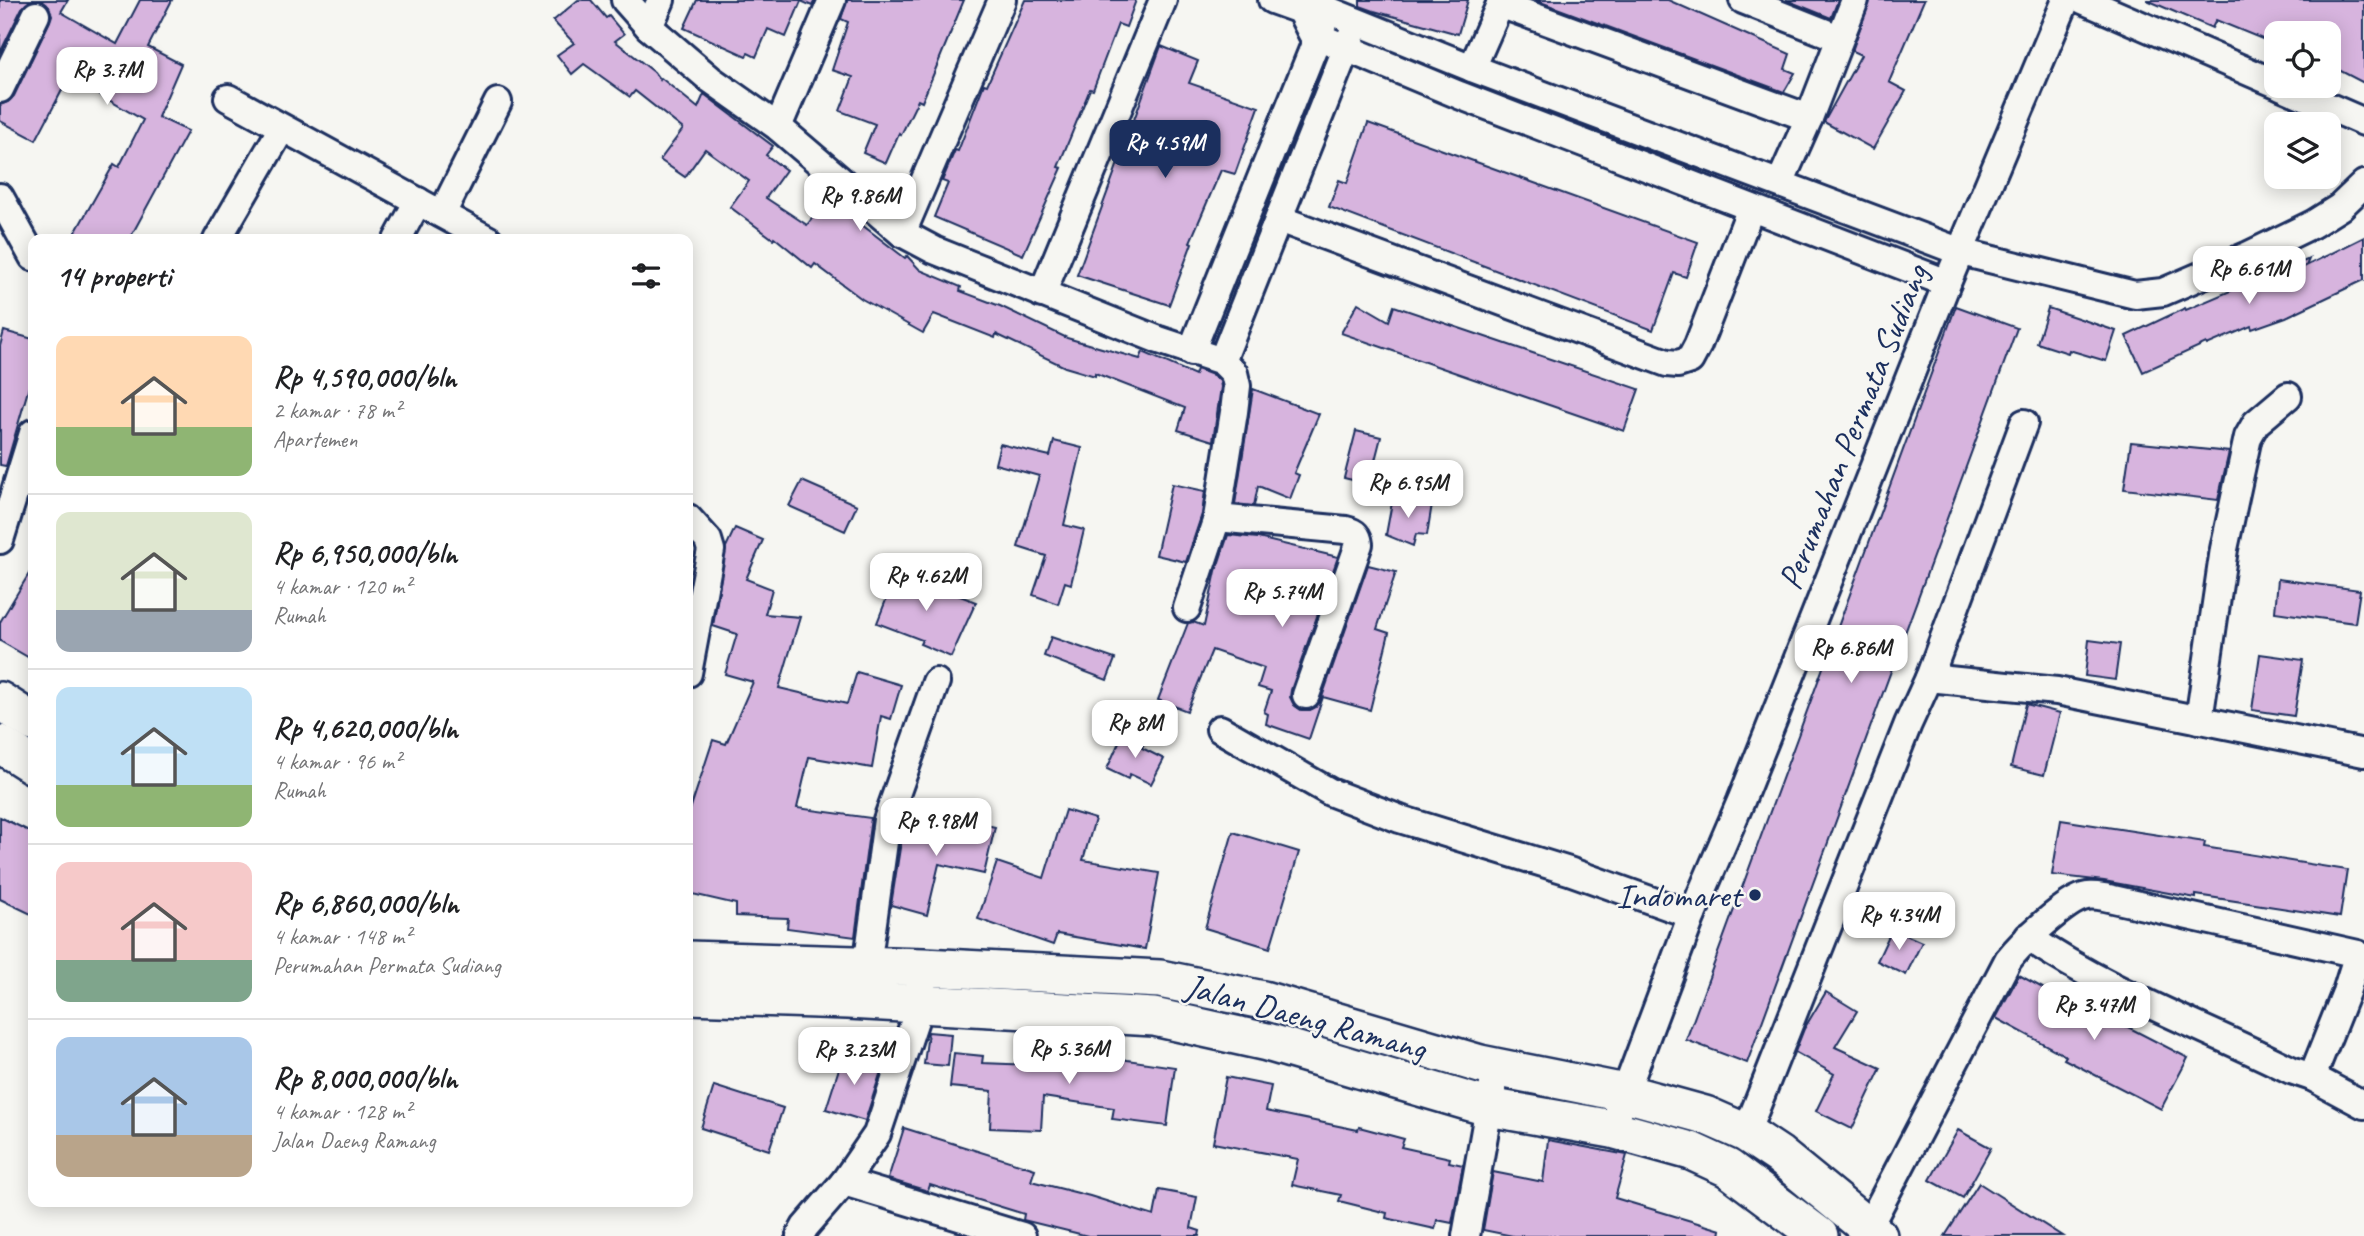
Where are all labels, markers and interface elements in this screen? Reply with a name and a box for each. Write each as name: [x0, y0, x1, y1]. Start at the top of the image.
map controls: [2264, 21, 2341, 189]
button: locate: [2264, 21, 2341, 98]
pin: Rp 3.7M: [42, 48, 172, 107]
text: Rp 3.7M: [72, 55, 142, 84]
button: layers: [2264, 112, 2341, 189]
pin: Rp 4.59M: [1093, 120, 1237, 180]
text: Rp 4.59M: [1126, 128, 1204, 157]
pin: Rp 9.86M: [788, 174, 932, 233]
text: Rp 9.86M: [820, 181, 900, 210]
pin: Rp 6.61M: [2177, 246, 2321, 306]
text: Rp 6.61M: [2209, 254, 2289, 283]
street label: Perumahan Permata Sudiang: [1767, 256, 1939, 596]
text: 14 properti: [56, 257, 171, 295]
icon: filters: [627, 257, 665, 295]
text: Rp 4,590,000/bln: [273, 358, 456, 396]
icon: home: [112, 364, 196, 448]
text: 2 kamar · 78 m²: [273, 396, 401, 425]
text: Apartemen: [273, 425, 357, 454]
pin: Rp 6.95M: [1336, 461, 1480, 520]
text: Rp 6.95M: [1368, 468, 1448, 497]
text: Rp 6,950,000/bln: [273, 534, 457, 572]
icon: home: [112, 540, 196, 624]
pin: Rp 4.62M: [854, 554, 998, 613]
text: Rp 4.62M: [886, 561, 966, 590]
pin: Rp 5.74M: [1210, 570, 1354, 629]
text: 4 kamar · 120 m²: [273, 572, 411, 601]
text: Rp 5.74M: [1242, 577, 1322, 606]
text: Rumah: [273, 601, 326, 630]
pin: Rp 6.86M: [1779, 626, 1923, 685]
text: Rp 6.86M: [1811, 633, 1891, 662]
pin: Rp 8M: [1086, 700, 1184, 760]
text: Rp 8M: [1108, 708, 1162, 737]
text: Rp 4,620,000/bln: [273, 709, 458, 747]
icon: home: [112, 715, 196, 799]
text: 4 kamar · 96 m²: [273, 747, 401, 776]
text: Rumah: [273, 776, 326, 805]
pin: Rp 9.98M: [864, 798, 1008, 858]
text: Rp 9.98M: [896, 806, 976, 835]
place label: Indomaret: [1616, 873, 1744, 918]
text: Rp 6,860,000/bln: [273, 884, 459, 922]
marker: Indomaret: [1747, 887, 1763, 903]
icon: home: [112, 890, 196, 974]
pin: Rp 4.34M: [1827, 892, 1971, 952]
text: Rp 4.34M: [1859, 900, 1939, 929]
text: 4 kamar · 148 m²: [273, 922, 411, 951]
text: Perumahan Permata Sudiang: [273, 951, 501, 980]
street label: Jalan Daeng Ramang: [1179, 963, 1433, 1071]
pin: Rp 3.47M: [2022, 982, 2166, 1042]
text: Rp 3.47M: [2054, 990, 2134, 1019]
pin: Rp 5.36M: [997, 1026, 1141, 1086]
pin: Rp 3.23M: [782, 1028, 926, 1087]
text: Rp 5.36M: [1029, 1034, 1109, 1063]
text: Rp 3.23M: [814, 1035, 894, 1064]
text: Rp 8,000,000/bln: [273, 1059, 457, 1097]
icon: home: [112, 1065, 196, 1149]
text: 4 kamar · 128 m²: [273, 1097, 411, 1126]
text: Jalan Daeng Ramang: [273, 1126, 436, 1155]

